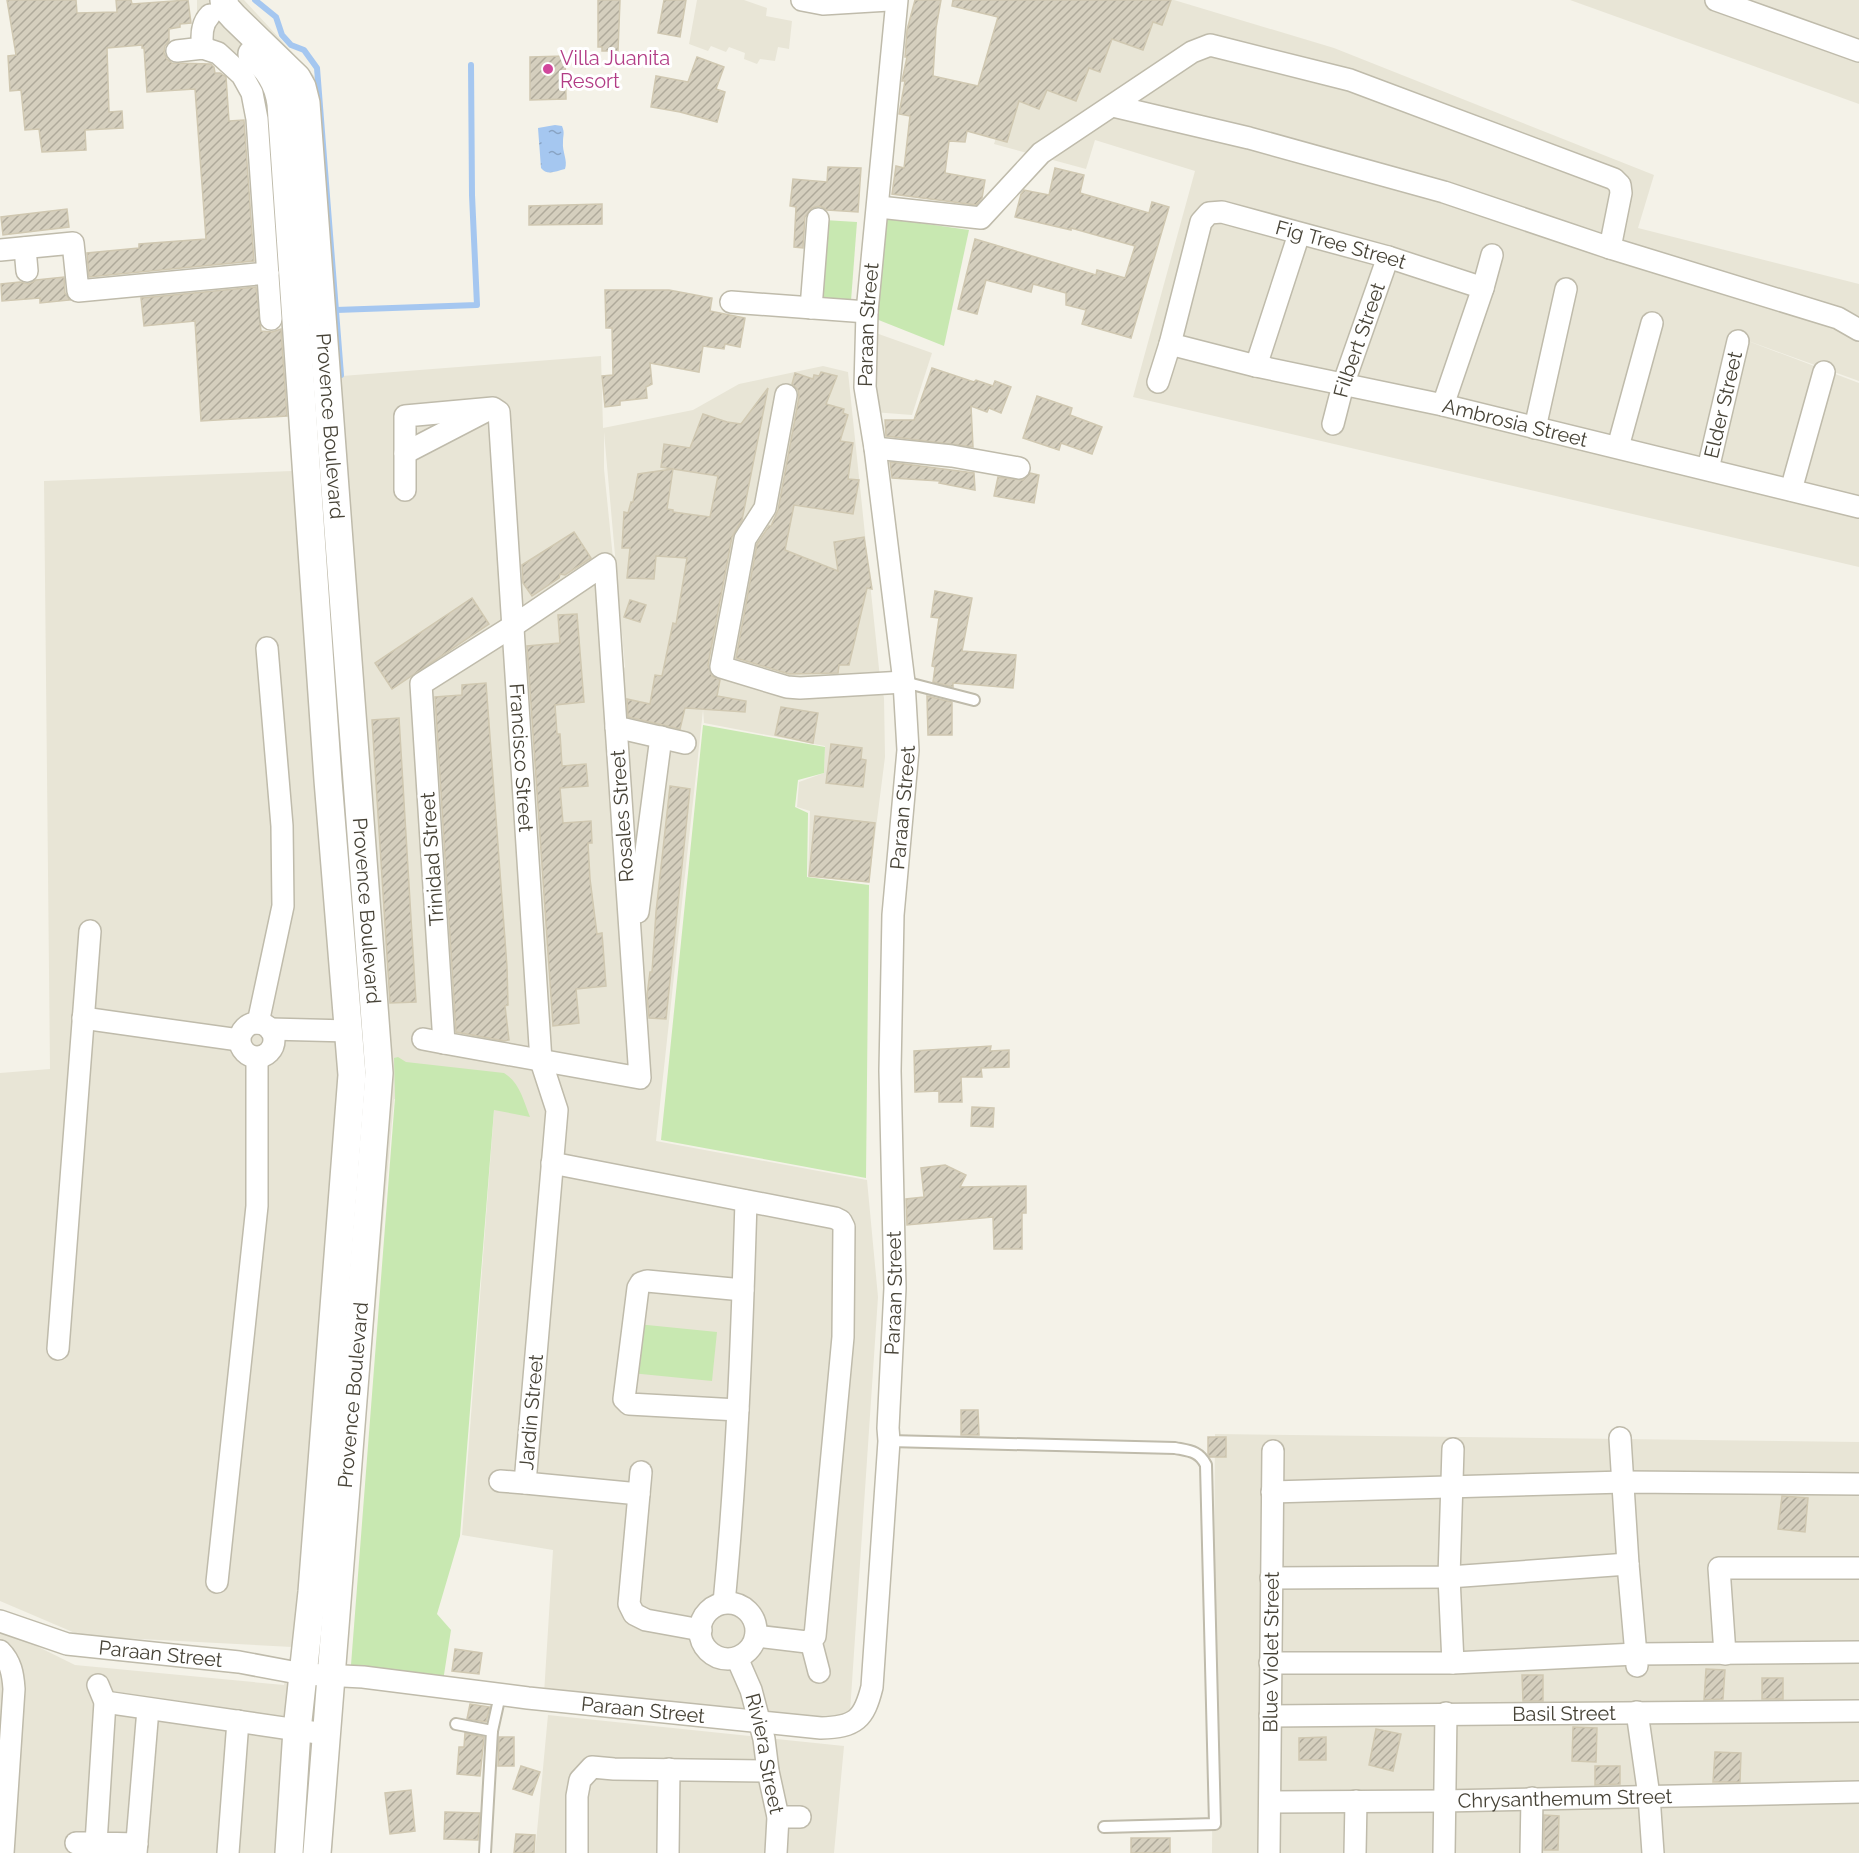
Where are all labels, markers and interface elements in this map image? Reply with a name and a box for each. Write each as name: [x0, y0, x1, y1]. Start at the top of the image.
place label: Villa Juanita Resort: [560, 46, 670, 93]
marker: Villa Juanita Resort: [541, 62, 555, 76]
street label: Fig Tree Street: [1273, 215, 1409, 274]
street label: Paraan Street: [853, 261, 884, 387]
street label: Filbert Street: [1328, 279, 1390, 400]
street label: Provence Boulevard: [311, 332, 349, 520]
street label: Elder Street: [1699, 349, 1747, 461]
street label: Ambrosia Street: [1440, 393, 1590, 452]
street label: Francisco Street: [505, 683, 538, 833]
street label: Paraan Street: [885, 745, 920, 871]
street label: Rosales Street: [605, 749, 639, 883]
street label: Trinidad Street: [415, 791, 449, 927]
street label: Provence Boulevard: [348, 817, 386, 1005]
street label: Paraan Street: [880, 1230, 907, 1356]
street label: Provence Boulevard: [333, 1301, 373, 1489]
street label: Jardin Street: [514, 1353, 548, 1471]
street label: Blue Violet Street: [1258, 1571, 1284, 1733]
street label: Paraan Street: [98, 1635, 224, 1672]
street label: Riviera Street: [740, 1691, 789, 1816]
street label: Paraan Street: [580, 1692, 706, 1728]
street label: Basil Street: [1512, 1701, 1616, 1726]
street label: Chrysanthemum Street: [1457, 1784, 1673, 1813]

